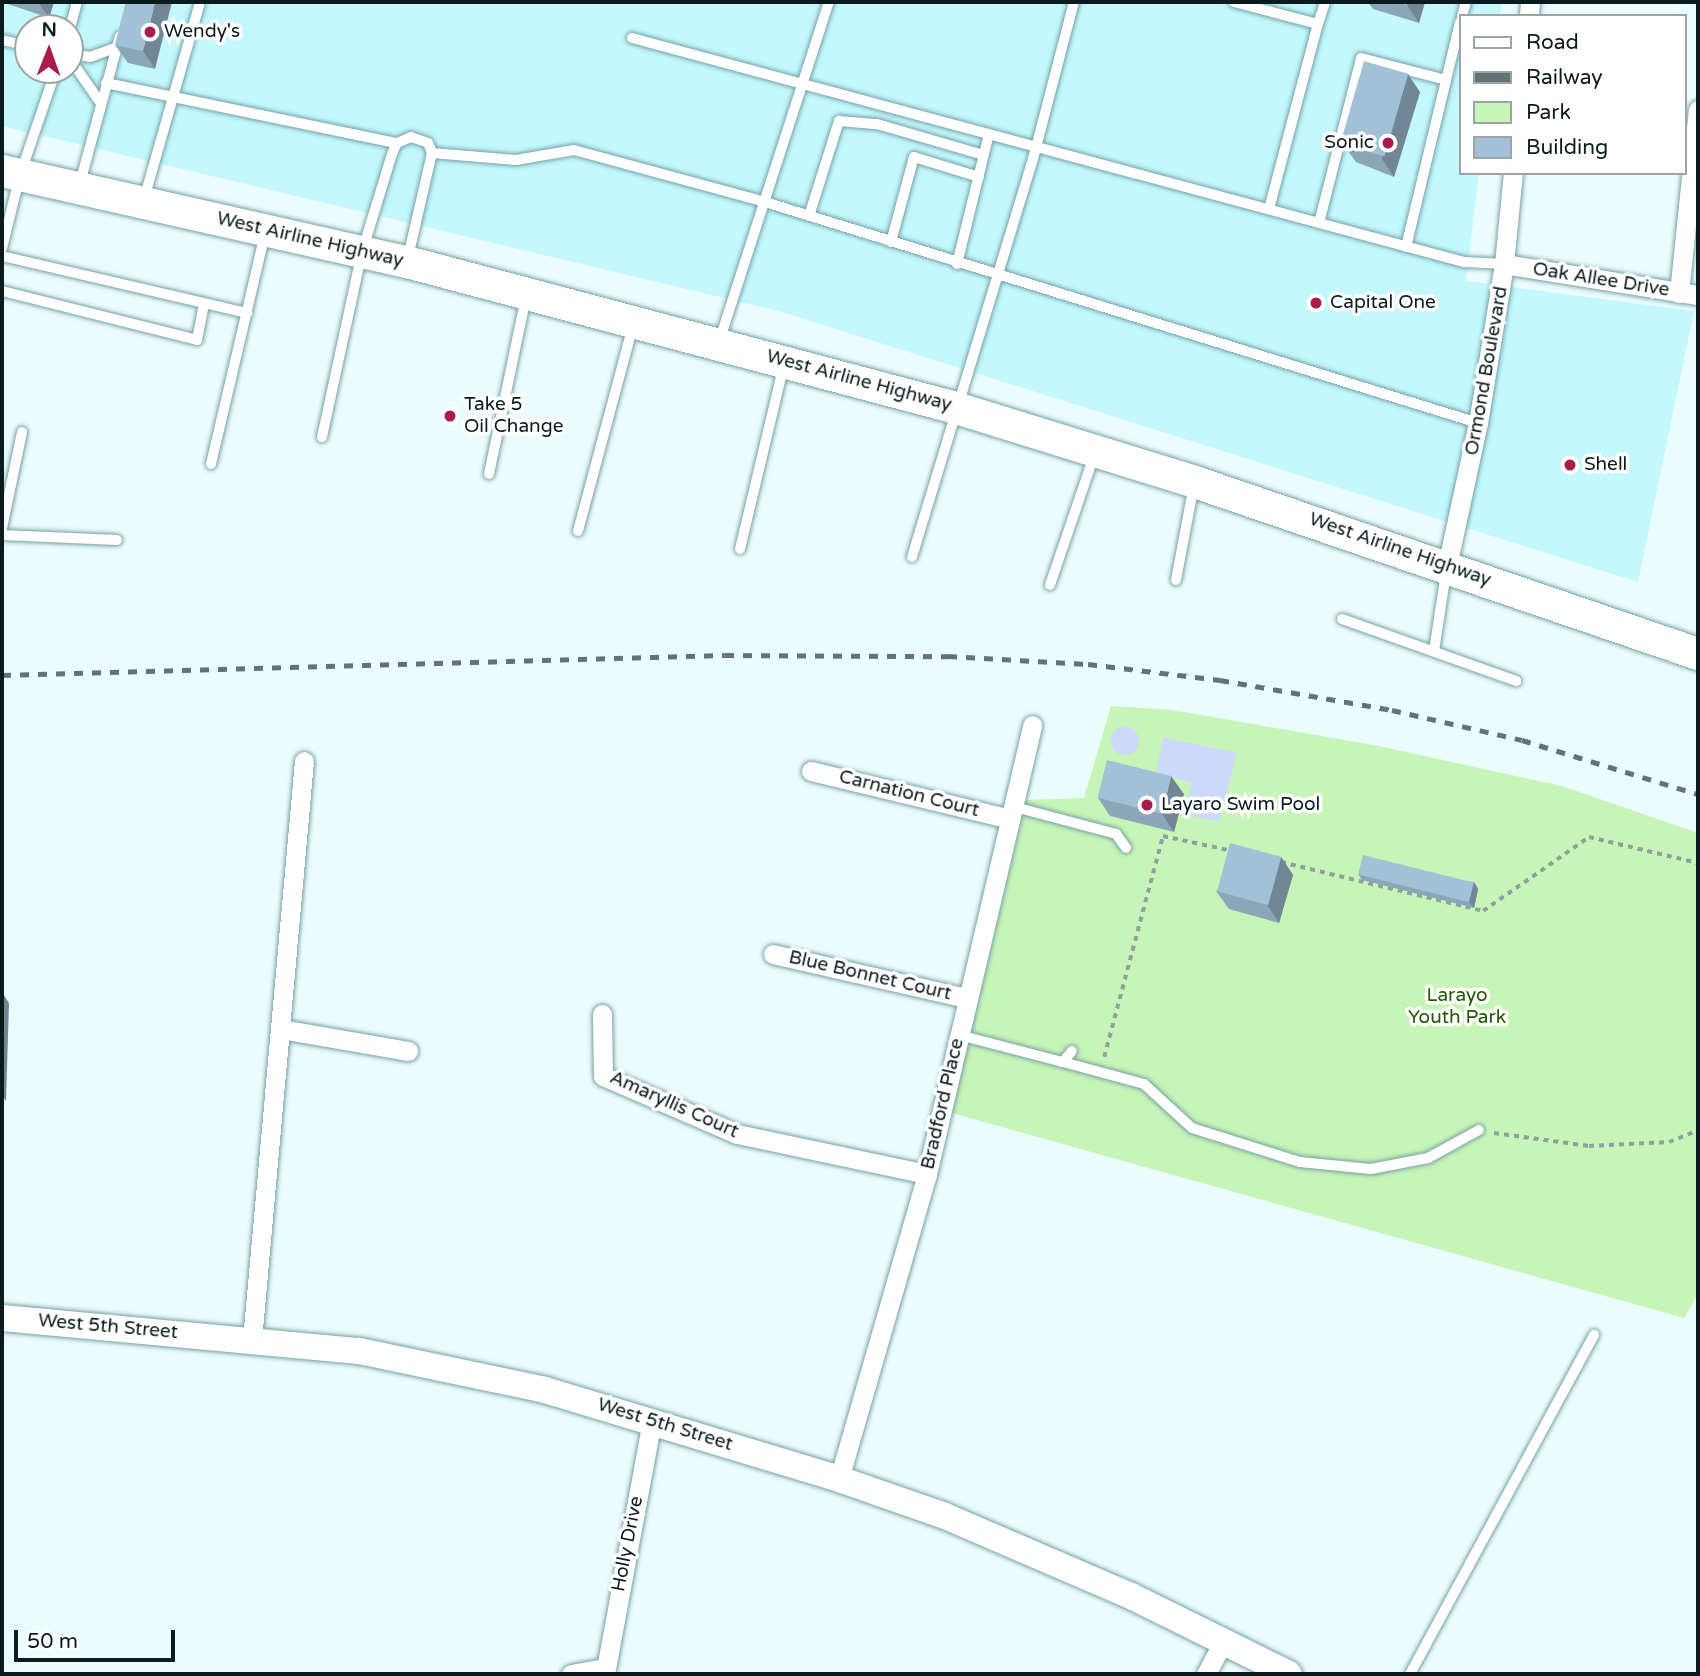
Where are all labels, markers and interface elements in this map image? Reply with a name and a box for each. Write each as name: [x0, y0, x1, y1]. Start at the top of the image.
north arrow: [14, 14, 84, 84]
legend: [1458, 14, 1686, 175]
text: N: [42, 19, 57, 41]
place label: Wendy's: [164, 21, 240, 43]
marker: Wendy's: [142, 24, 158, 40]
text: Road: [1526, 30, 1579, 55]
text: Railway: [1526, 65, 1603, 90]
text: Park: [1526, 100, 1571, 125]
place label: Sonic: [1324, 132, 1374, 154]
marker: Sonic: [1380, 135, 1396, 151]
text: Building: [1526, 135, 1608, 160]
street label: West Airline Highway: [214, 207, 406, 273]
street label: Oak Allee Drive: [1531, 258, 1671, 302]
street label: Ormond Boulevard: [1461, 285, 1513, 457]
place label: Capital One: [1330, 292, 1436, 314]
marker: Capital One: [1308, 295, 1324, 311]
street label: West Airline Highway: [764, 345, 954, 417]
place label: Take 5 Oil Change: [464, 394, 563, 438]
marker: Take 5 Oil Change: [442, 408, 458, 424]
place label: Shell: [1584, 454, 1627, 476]
marker: Shell: [1562, 457, 1578, 473]
street label: West Airline Highway: [1306, 508, 1494, 592]
street label: Carnation Court: [836, 766, 982, 822]
place label: Layaro Swim Pool: [1161, 794, 1320, 816]
marker: Layaro Swim Pool: [1139, 797, 1155, 813]
street label: Blue Bonnet Court: [786, 946, 954, 1006]
park label: Larayo Youth Park: [1408, 985, 1506, 1029]
street label: Bradford Place: [917, 1036, 969, 1172]
street label: Amaryllis Court: [606, 1066, 742, 1144]
street label: West 5th Street: [37, 1310, 179, 1344]
street label: West 5th Street: [595, 1394, 735, 1456]
street label: Holly Drive: [608, 1494, 648, 1594]
scale bar: [18, 1616, 178, 1660]
text: 50 m: [27, 1629, 78, 1654]

